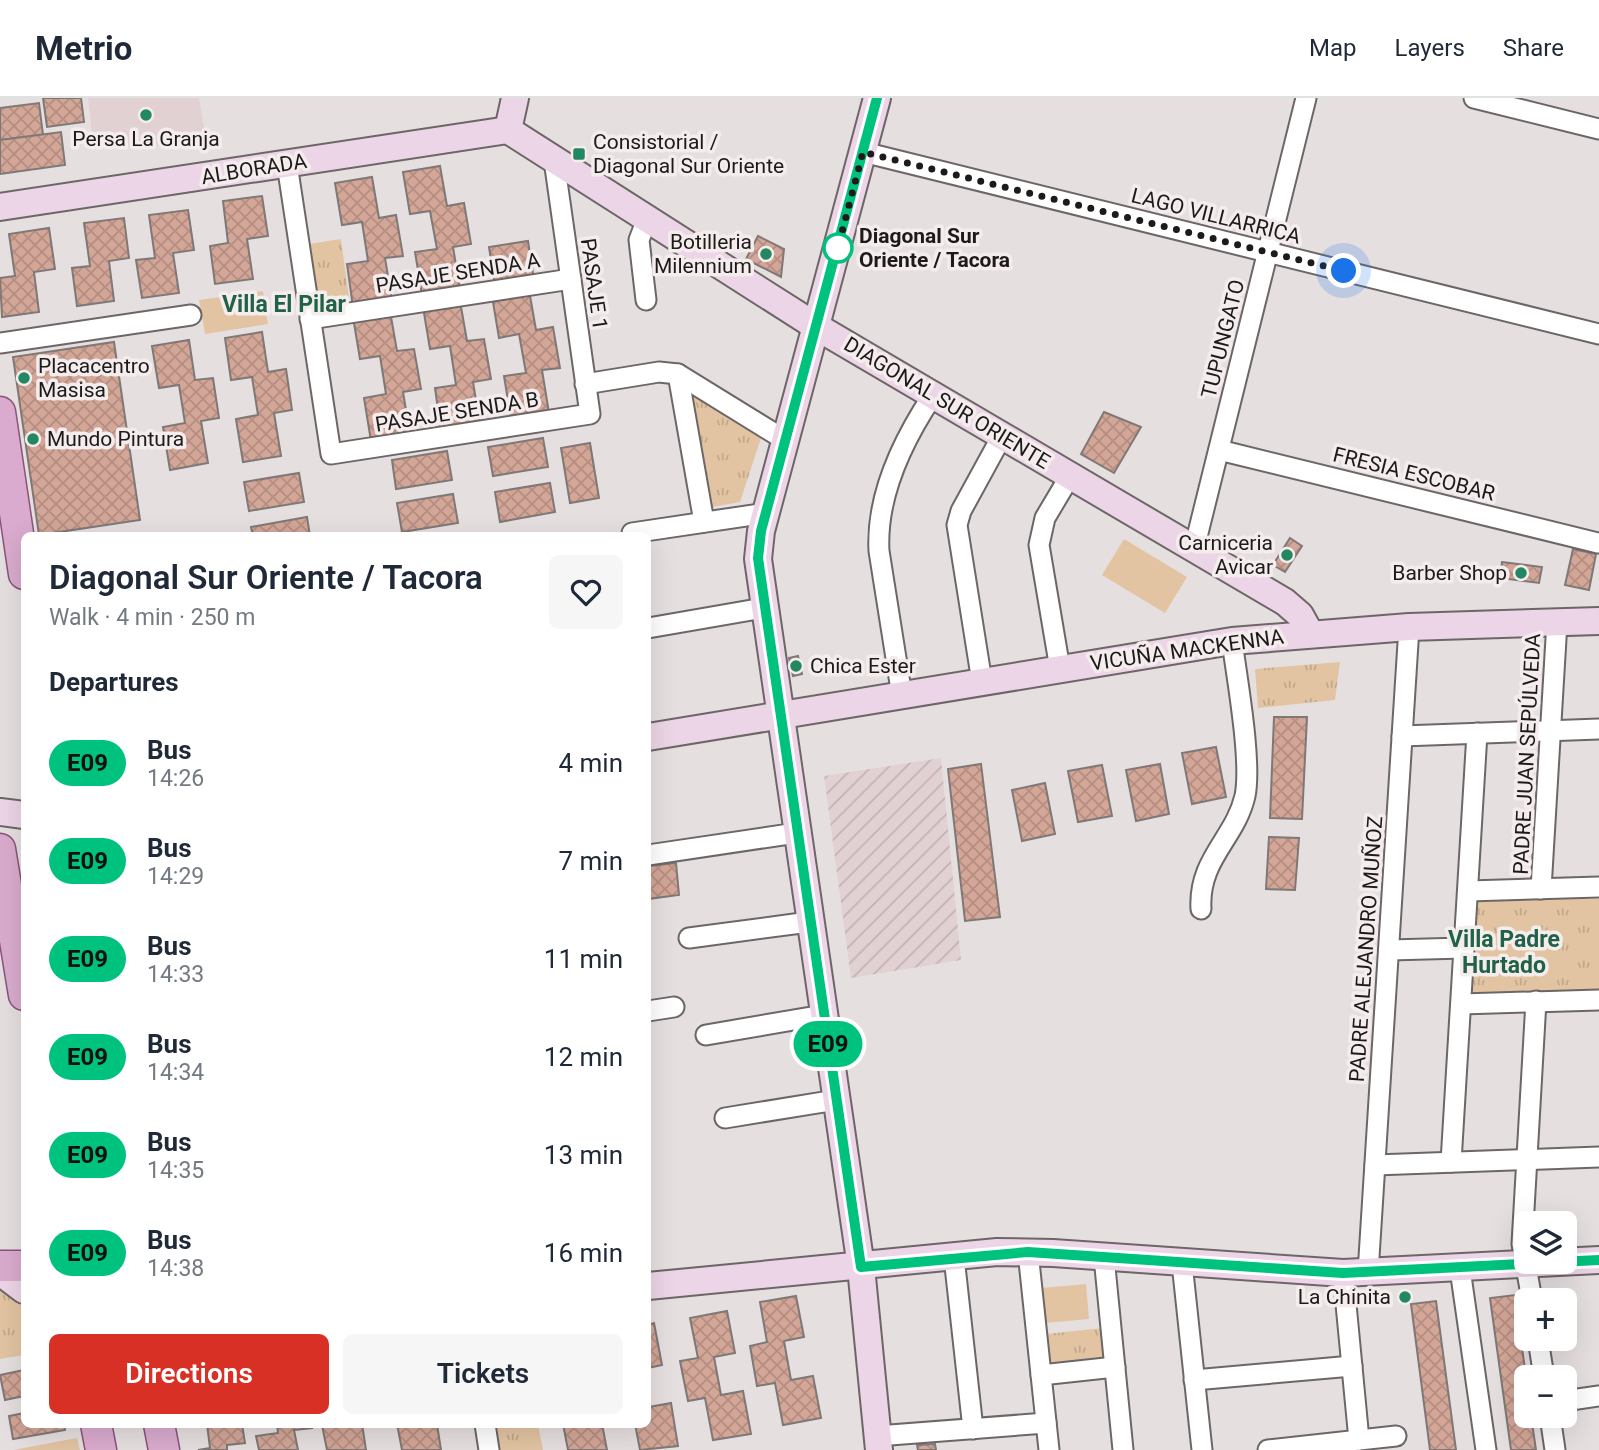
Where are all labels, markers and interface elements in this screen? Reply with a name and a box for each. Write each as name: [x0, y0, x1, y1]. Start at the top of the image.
text: Metrio: [35, 29, 132, 68]
text: Map: [1309, 34, 1357, 62]
text: Layers: [1395, 34, 1465, 62]
text: Share: [1503, 34, 1564, 62]
marker: Persa La Granja: [138, 107, 154, 123]
place label: Persa La Granja: [72, 127, 220, 151]
place label: Consistorial / Diagonal Sur Oriente: [593, 130, 784, 178]
marker: Consistorial / Diagonal Sur Oriente: [571, 146, 587, 162]
street label: ALBORADA: [200, 149, 309, 189]
street label: LAGO VILLARRICA: [1129, 183, 1303, 249]
place label: Diagonal Sur Oriente / Tacora: [859, 224, 1010, 272]
place label: Botilleria Milennium: [654, 230, 752, 278]
marker: Diagonal Sur Oriente / Tacora: [823, 233, 853, 263]
street label: PASAJE 1: [576, 237, 612, 331]
marker: Botilleria Milennium: [758, 246, 774, 262]
street label: PASAJE SENDA A: [374, 248, 542, 298]
your location: [1326, 253, 1361, 288]
street label: TUPUNGATO: [1197, 277, 1249, 401]
district label: Villa El Pilar: [222, 291, 346, 318]
street label: DIAGONAL SUR ORIENTE: [840, 332, 1054, 474]
place label: Placacentro Masisa: [38, 354, 150, 402]
marker: Placacentro Masisa: [16, 370, 32, 386]
street label: PASAJE SENDA B: [373, 387, 541, 437]
place label: Mundo Pintura: [47, 427, 184, 451]
marker: Mundo Pintura: [25, 431, 41, 447]
street label: FRESIA ESCOBAR: [1331, 442, 1497, 506]
place label: Carniceria Avicar: [1178, 531, 1273, 579]
marker: Carniceria Avicar: [1279, 547, 1295, 563]
button: heart: [549, 555, 623, 629]
text: Diagonal Sur Oriente / Tacora: [49, 558, 483, 597]
place label: Barber Shop: [1392, 561, 1507, 585]
marker: Barber Shop: [1513, 565, 1529, 581]
text: Walk · 4 min · 250 m: [49, 604, 255, 631]
street label: VICUÑA MACKENNA: [1089, 624, 1286, 675]
street label: PADRE JUAN SEPÚLVEDA: [1509, 632, 1545, 875]
place label: Chica Ester: [810, 654, 916, 678]
marker: Chica Ester: [788, 658, 804, 674]
text: Departures: [49, 667, 179, 697]
text: Bus: [147, 735, 192, 765]
text: 4 min: [558, 748, 623, 778]
text: E09: [67, 749, 108, 777]
text: 14:26: [147, 765, 204, 792]
street label: PADRE ALEJANDRO MUÑOZ: [1345, 815, 1387, 1083]
text: Bus: [147, 833, 192, 863]
text: 7 min: [558, 846, 623, 876]
text: E09: [67, 847, 108, 875]
text: 14:29: [147, 863, 204, 890]
district label: Villa Padre Hurtado: [1448, 926, 1560, 979]
text: Bus: [147, 931, 192, 961]
text: 11 min: [544, 944, 623, 974]
text: E09: [67, 945, 108, 973]
text: 14:33: [147, 961, 204, 988]
line badge: E09: [788, 1021, 868, 1067]
text: Bus: [147, 1029, 192, 1059]
text: E09: [807, 1030, 849, 1058]
text: 12 min: [544, 1042, 623, 1072]
text: E09: [67, 1043, 108, 1071]
text: 14:34: [147, 1059, 204, 1086]
text: Bus: [147, 1127, 192, 1157]
text: 13 min: [544, 1140, 623, 1170]
text: E09: [67, 1141, 108, 1169]
text: 14:35: [147, 1157, 204, 1184]
map controls: [1514, 1211, 1577, 1428]
button: layers: [1514, 1211, 1577, 1274]
text: Bus: [147, 1225, 192, 1255]
text: 16 min: [544, 1238, 623, 1268]
text: E09: [67, 1239, 108, 1267]
text: 14:38: [147, 1255, 204, 1282]
place label: La Chinita: [1298, 1285, 1391, 1309]
button: +: [1514, 1288, 1577, 1351]
marker: La Chinita: [1397, 1289, 1413, 1305]
button: Directions: [49, 1334, 329, 1414]
button: Tickets: [343, 1334, 623, 1414]
button: −: [1514, 1365, 1577, 1428]

